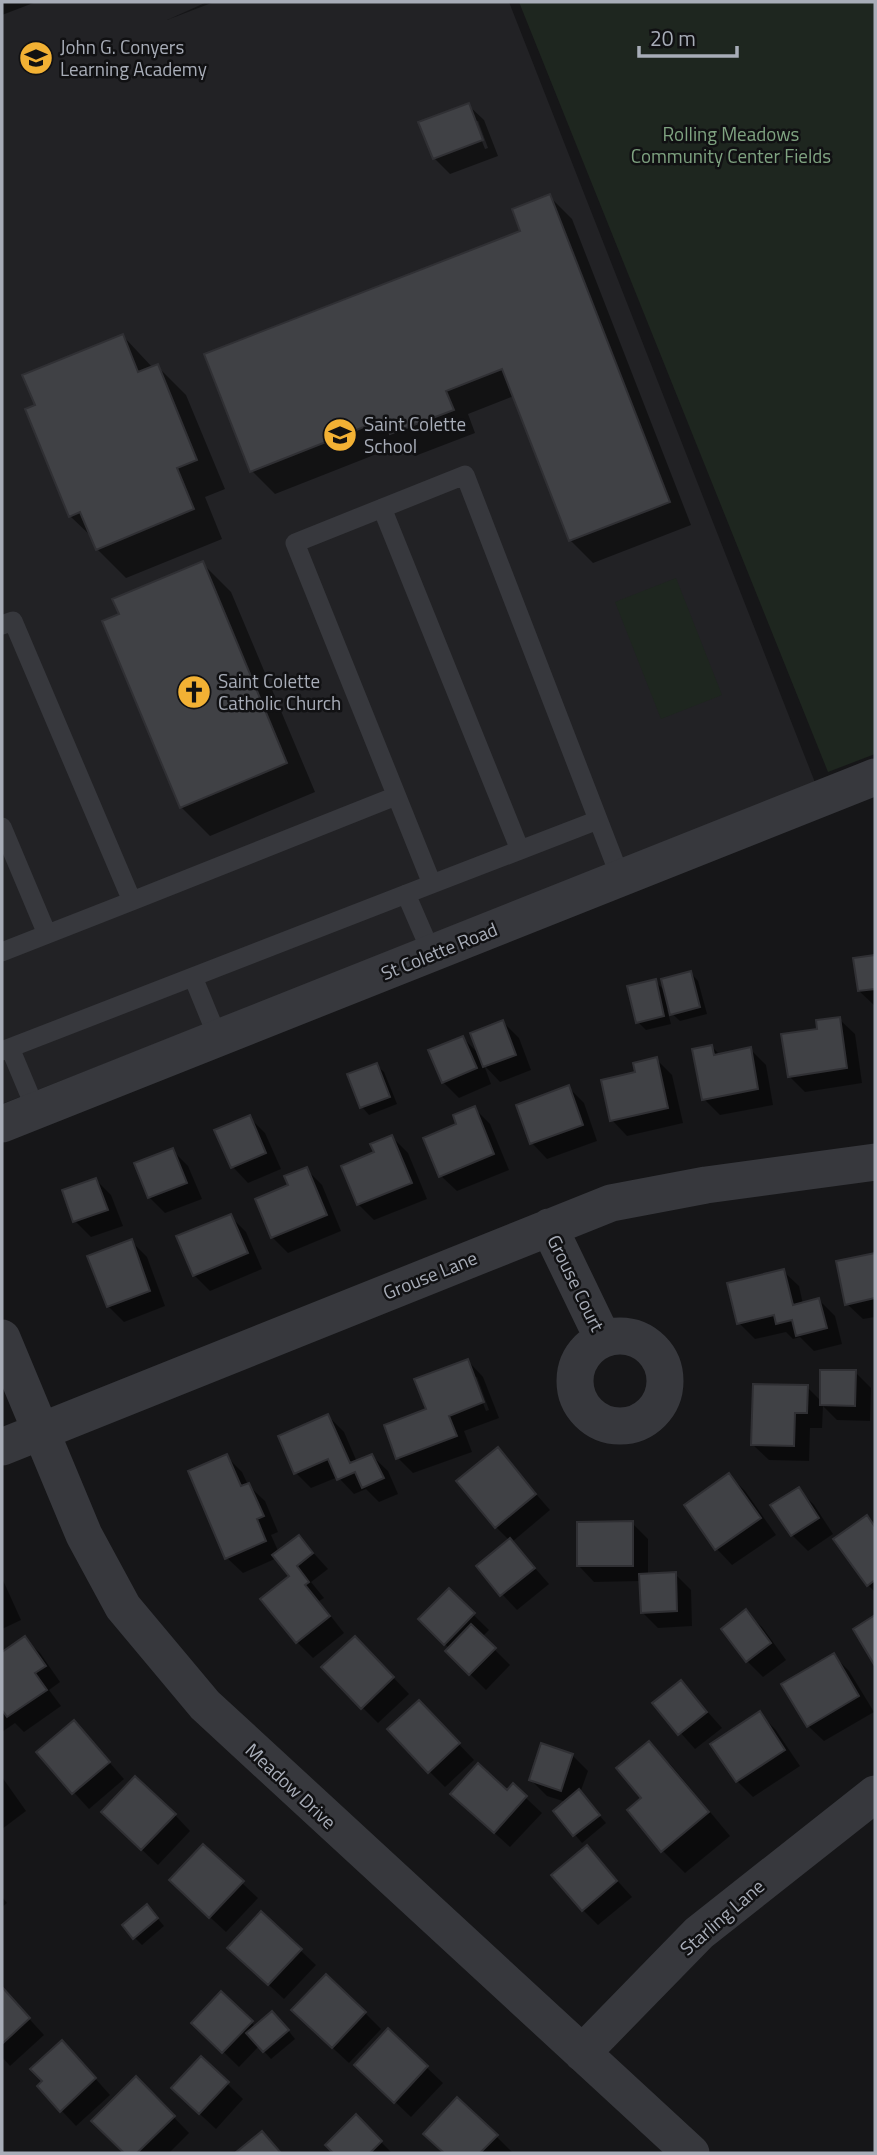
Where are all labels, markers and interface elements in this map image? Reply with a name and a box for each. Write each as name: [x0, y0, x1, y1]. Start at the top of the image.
scale bar: [639, 14, 737, 58]
text: 20 m: [650, 22, 696, 54]
place label: John G. Conyers Learning Academy: [60, 32, 207, 83]
school or university icon: John G. Conyers Learning Academy: [17, 39, 55, 77]
park label: Rolling Meadows Community Center Fields: [631, 119, 831, 170]
place label: Saint Colette School: [364, 409, 466, 460]
school or university icon: Saint Colette School: [321, 416, 359, 454]
place label: Saint Colette Catholic Church: [218, 666, 341, 717]
church icon: Saint Colette Catholic Church: [175, 673, 213, 711]
street label: St Colette Road: [376, 914, 501, 987]
street label: Grouse Court: [541, 1230, 612, 1336]
street label: Grouse Lane: [378, 1243, 481, 1307]
street label: Meadow Drive: [239, 1736, 343, 1836]
street label: Starling Lane: [673, 1872, 770, 1962]

